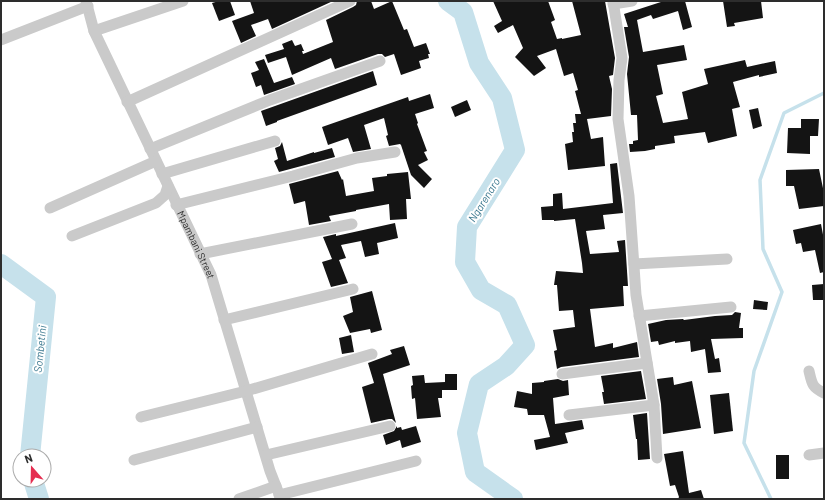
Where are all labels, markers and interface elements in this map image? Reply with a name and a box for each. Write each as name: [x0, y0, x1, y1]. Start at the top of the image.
water label: Ngarenaro: [465, 175, 502, 224]
street label: Mpambani Street: [175, 209, 218, 280]
water label: Sombetini: [31, 324, 48, 373]
north arrow: [12, 448, 52, 488]
text: N: [23, 451, 34, 465]

